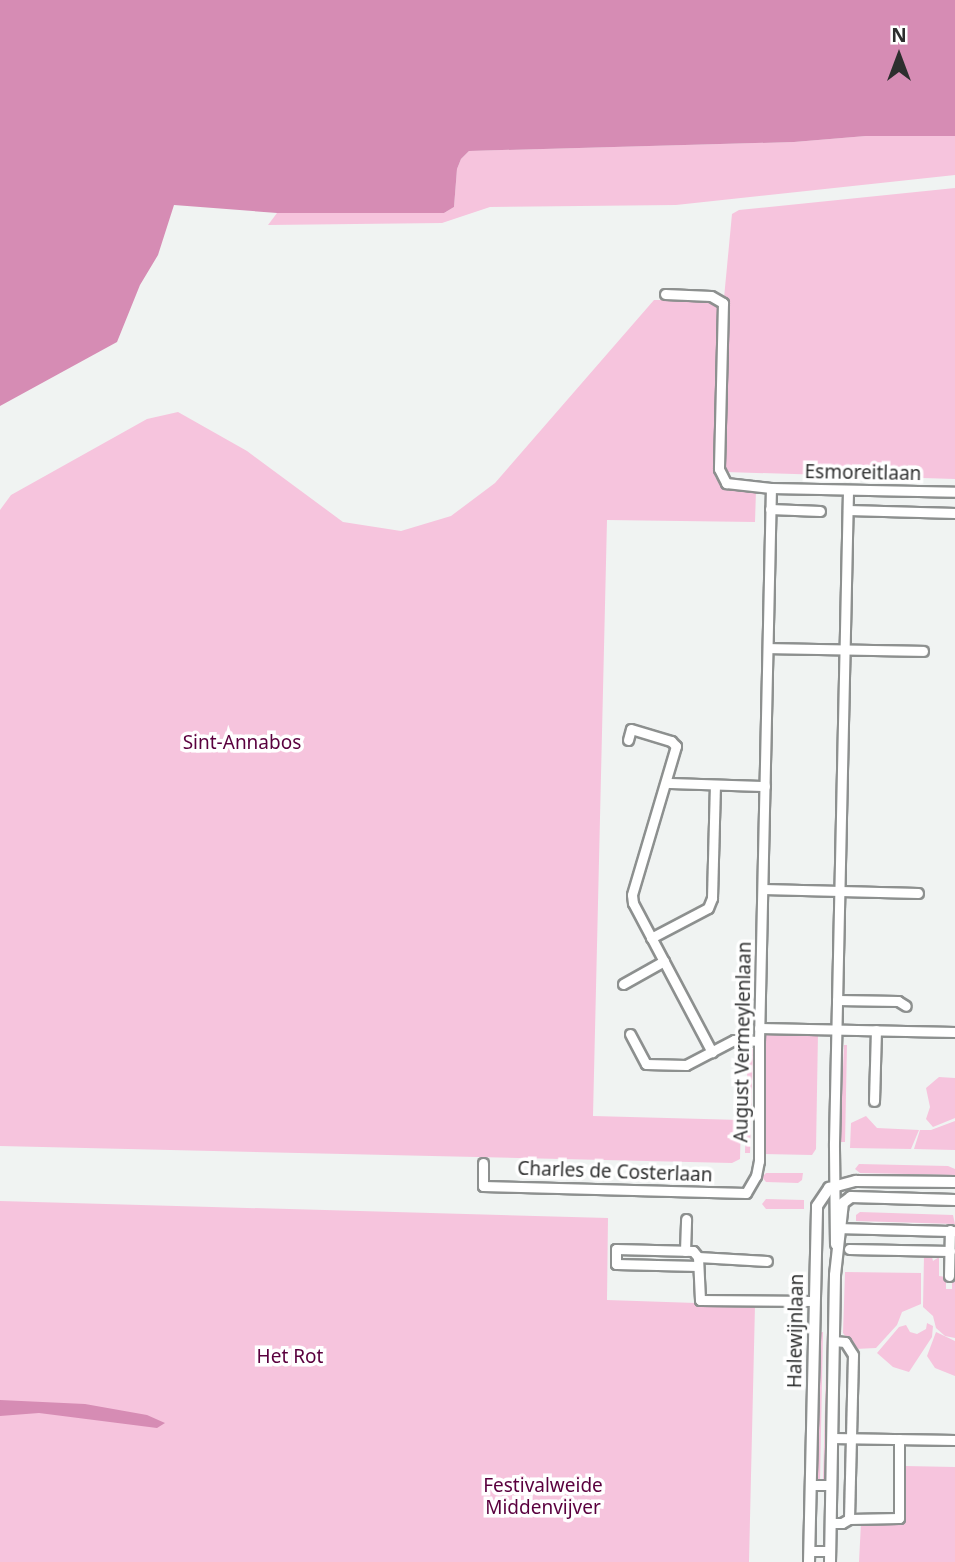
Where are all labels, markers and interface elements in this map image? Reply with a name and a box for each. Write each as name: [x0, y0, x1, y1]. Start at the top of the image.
north arrow: [864, 21, 934, 91]
text: N: [891, 22, 907, 48]
street label: Esmoreitlaan: [804, 461, 922, 485]
park label: Sint-Annabos: [183, 732, 301, 754]
street label: August Vermeylenlaan: [730, 941, 756, 1143]
street label: Charles de Costerlaan: [517, 1157, 713, 1187]
street label: Halewijnlaan: [784, 1274, 808, 1388]
park label: Het Rot: [257, 1346, 323, 1368]
park label: Festivalweide Middenvijver: [483, 1475, 603, 1519]

